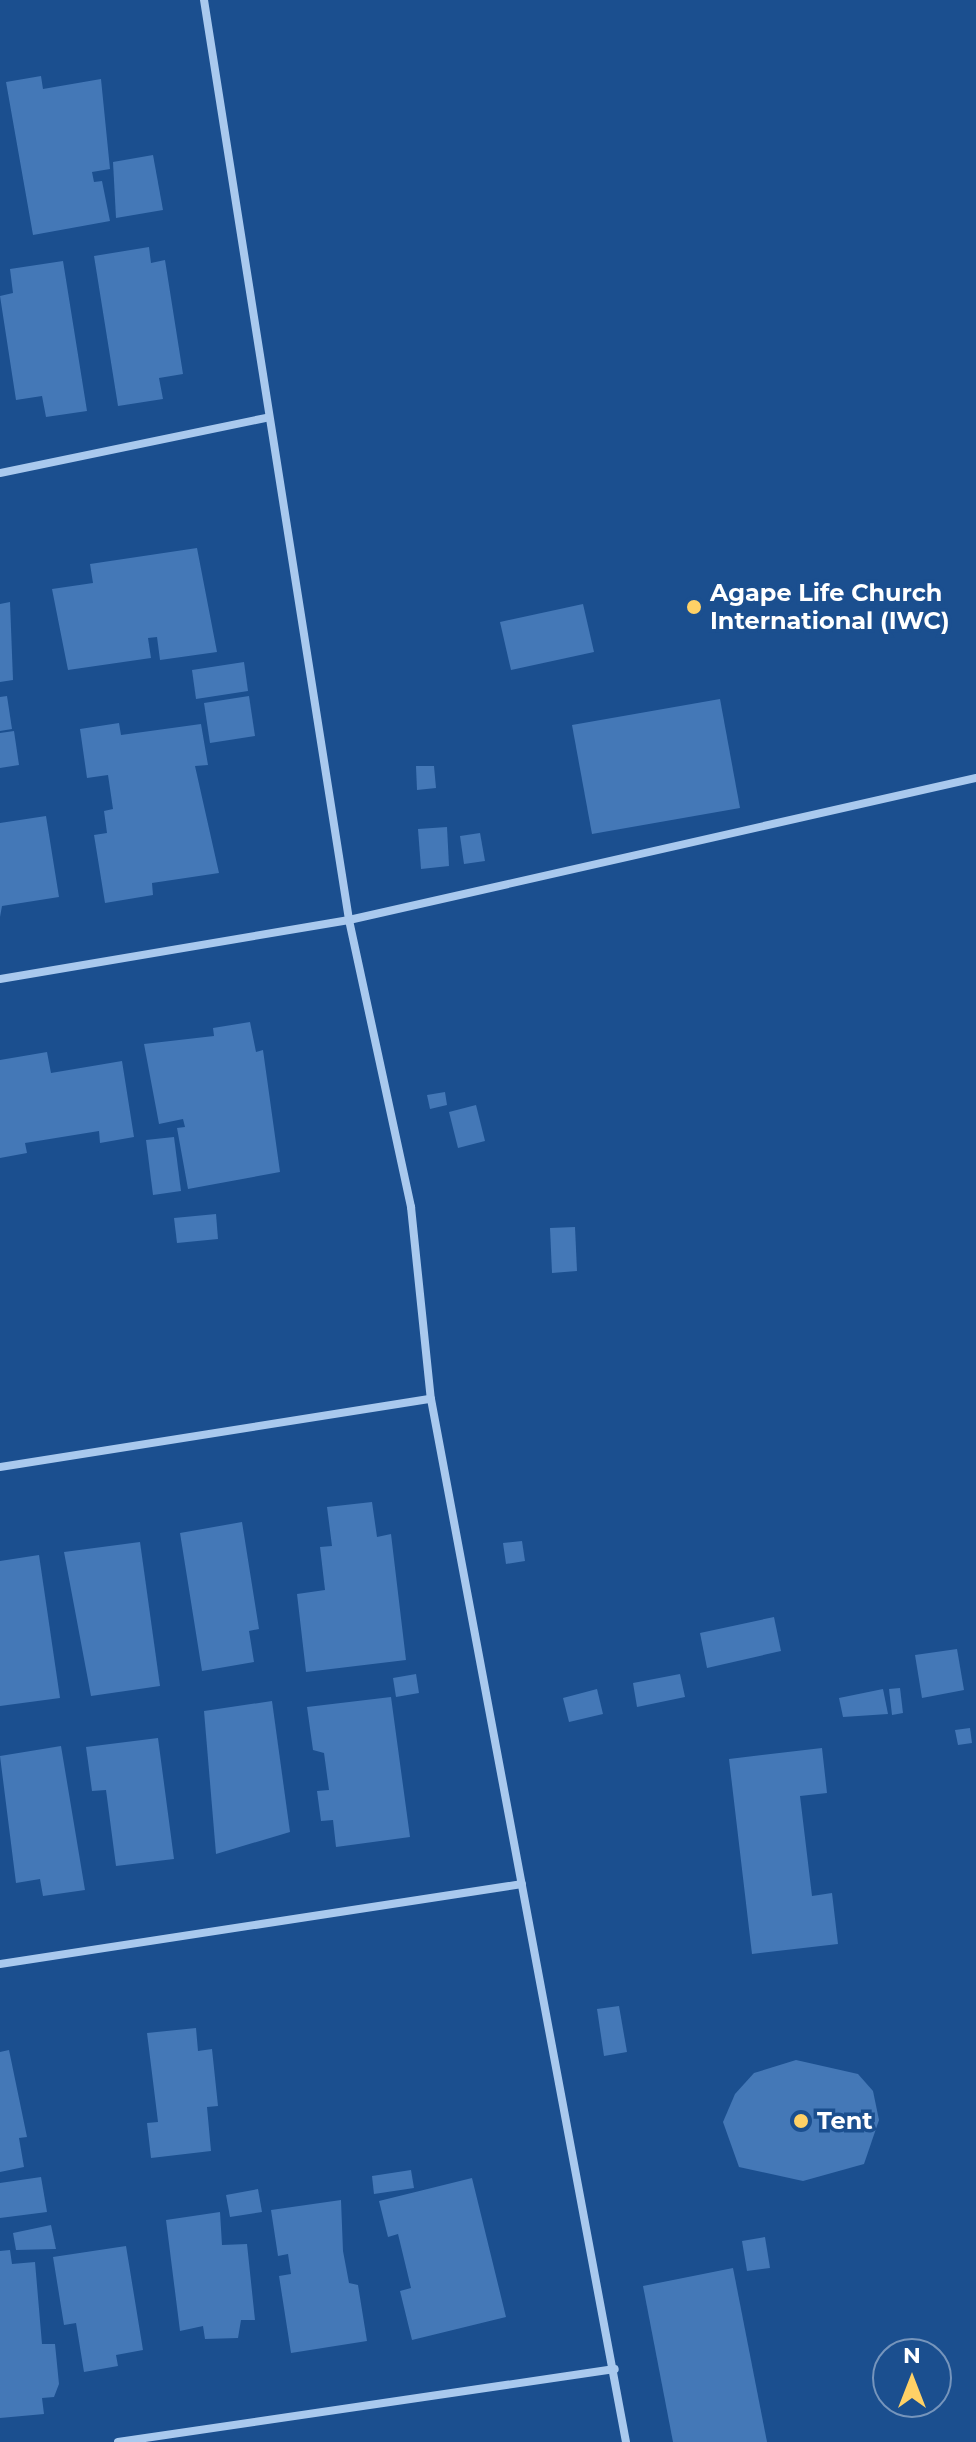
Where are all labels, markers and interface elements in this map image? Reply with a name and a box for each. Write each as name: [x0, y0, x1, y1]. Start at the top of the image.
place label: Agape Life Church International (IWC): [710, 579, 949, 635]
marker: Agape Life Church International (IWC): [685, 598, 703, 616]
place label: Tent: [817, 2107, 873, 2135]
marker: Tent: [792, 2112, 810, 2130]
north arrow: [872, 2338, 952, 2418]
text: N: [903, 2342, 921, 2369]

